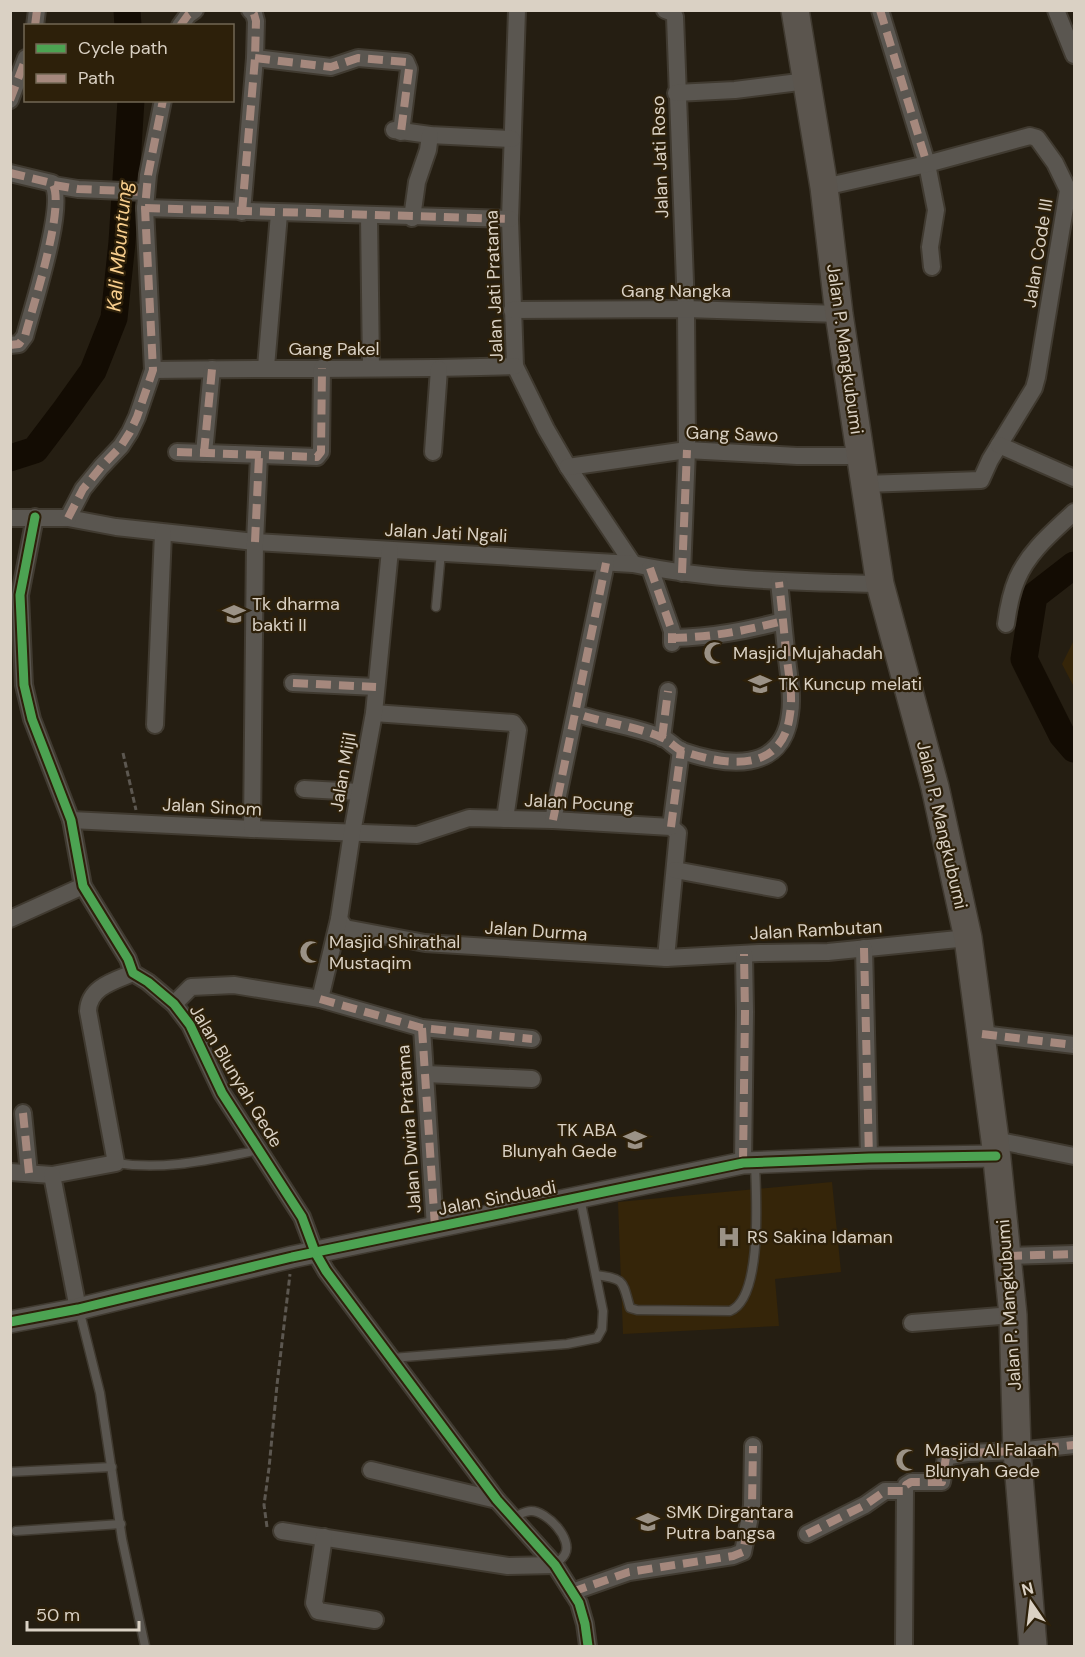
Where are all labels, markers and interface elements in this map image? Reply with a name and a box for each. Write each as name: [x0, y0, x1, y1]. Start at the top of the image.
legend: [24, 24, 234, 102]
text: Cycle path: [78, 36, 168, 60]
text: Path: [78, 66, 115, 90]
street label: Jalan Jati Roso: [646, 95, 674, 219]
water label: Kali Mbuntung: [100, 179, 138, 313]
street label: Jalan Code III: [1018, 197, 1058, 309]
street label: Jalan Jati Pratama: [479, 210, 509, 362]
street label: Jalan P. Mangkubumi: [821, 262, 869, 436]
street label: Gang Nangka: [621, 279, 731, 303]
street label: Gang Pakel: [288, 337, 380, 361]
street label: Gang Sawo: [685, 420, 779, 448]
street label: Jalan Jati Ngali: [384, 518, 508, 548]
place label: Tk dharma bakti II: [252, 592, 340, 637]
school or university icon: Tk dharma bakti II: [221, 601, 247, 627]
mosque icon: Masjid Mujahadah: [702, 640, 728, 666]
place label: Masjid Mujahadah: [733, 641, 883, 665]
school or university icon: TK Kuncup melati: [747, 671, 773, 697]
place label: TK Kuncup melati: [778, 672, 922, 696]
street label: Jalan Mijil: [324, 731, 362, 813]
street label: Jalan P. Mangkubumi: [911, 739, 973, 911]
street label: Jalan Pocung: [524, 788, 634, 818]
street label: Jalan Sinom: [162, 792, 262, 822]
street label: Jalan Durma: [484, 915, 588, 947]
street label: Jalan Rambutan: [749, 915, 883, 945]
place label: Masjid Shirathal Mustaqim: [329, 930, 460, 975]
mosque icon: Masjid Shirathal Mustaqim: [298, 939, 324, 965]
street label: Jalan Blunyah Gede: [184, 1000, 288, 1152]
street label: Jalan Dwira Pratama: [391, 1044, 427, 1214]
place label: TK ABA Blunyah Gede: [502, 1118, 617, 1163]
school or university icon: TK ABA Blunyah Gede: [622, 1127, 648, 1153]
street label: Jalan Sinduadi: [436, 1175, 558, 1221]
street label: Jalan P. Mangkubumi: [991, 1218, 1027, 1392]
hospital icon: RS Sakina Idaman: [716, 1224, 742, 1250]
place label: RS Sakina Idaman: [747, 1225, 893, 1249]
place label: Masjid Al Falaah Blunyah Gede: [925, 1438, 1057, 1483]
mosque icon: Masjid Al Falaah Blunyah Gede: [894, 1447, 920, 1473]
place label: SMK Dirgantara Putra bangsa: [666, 1500, 794, 1545]
school or university icon: SMK Dirgantara Putra bangsa: [635, 1509, 661, 1535]
north arrow: [1001, 1573, 1061, 1633]
text: N: [1019, 1577, 1036, 1601]
scale bar: [27, 1594, 140, 1632]
text: 50 m: [36, 1603, 80, 1627]

